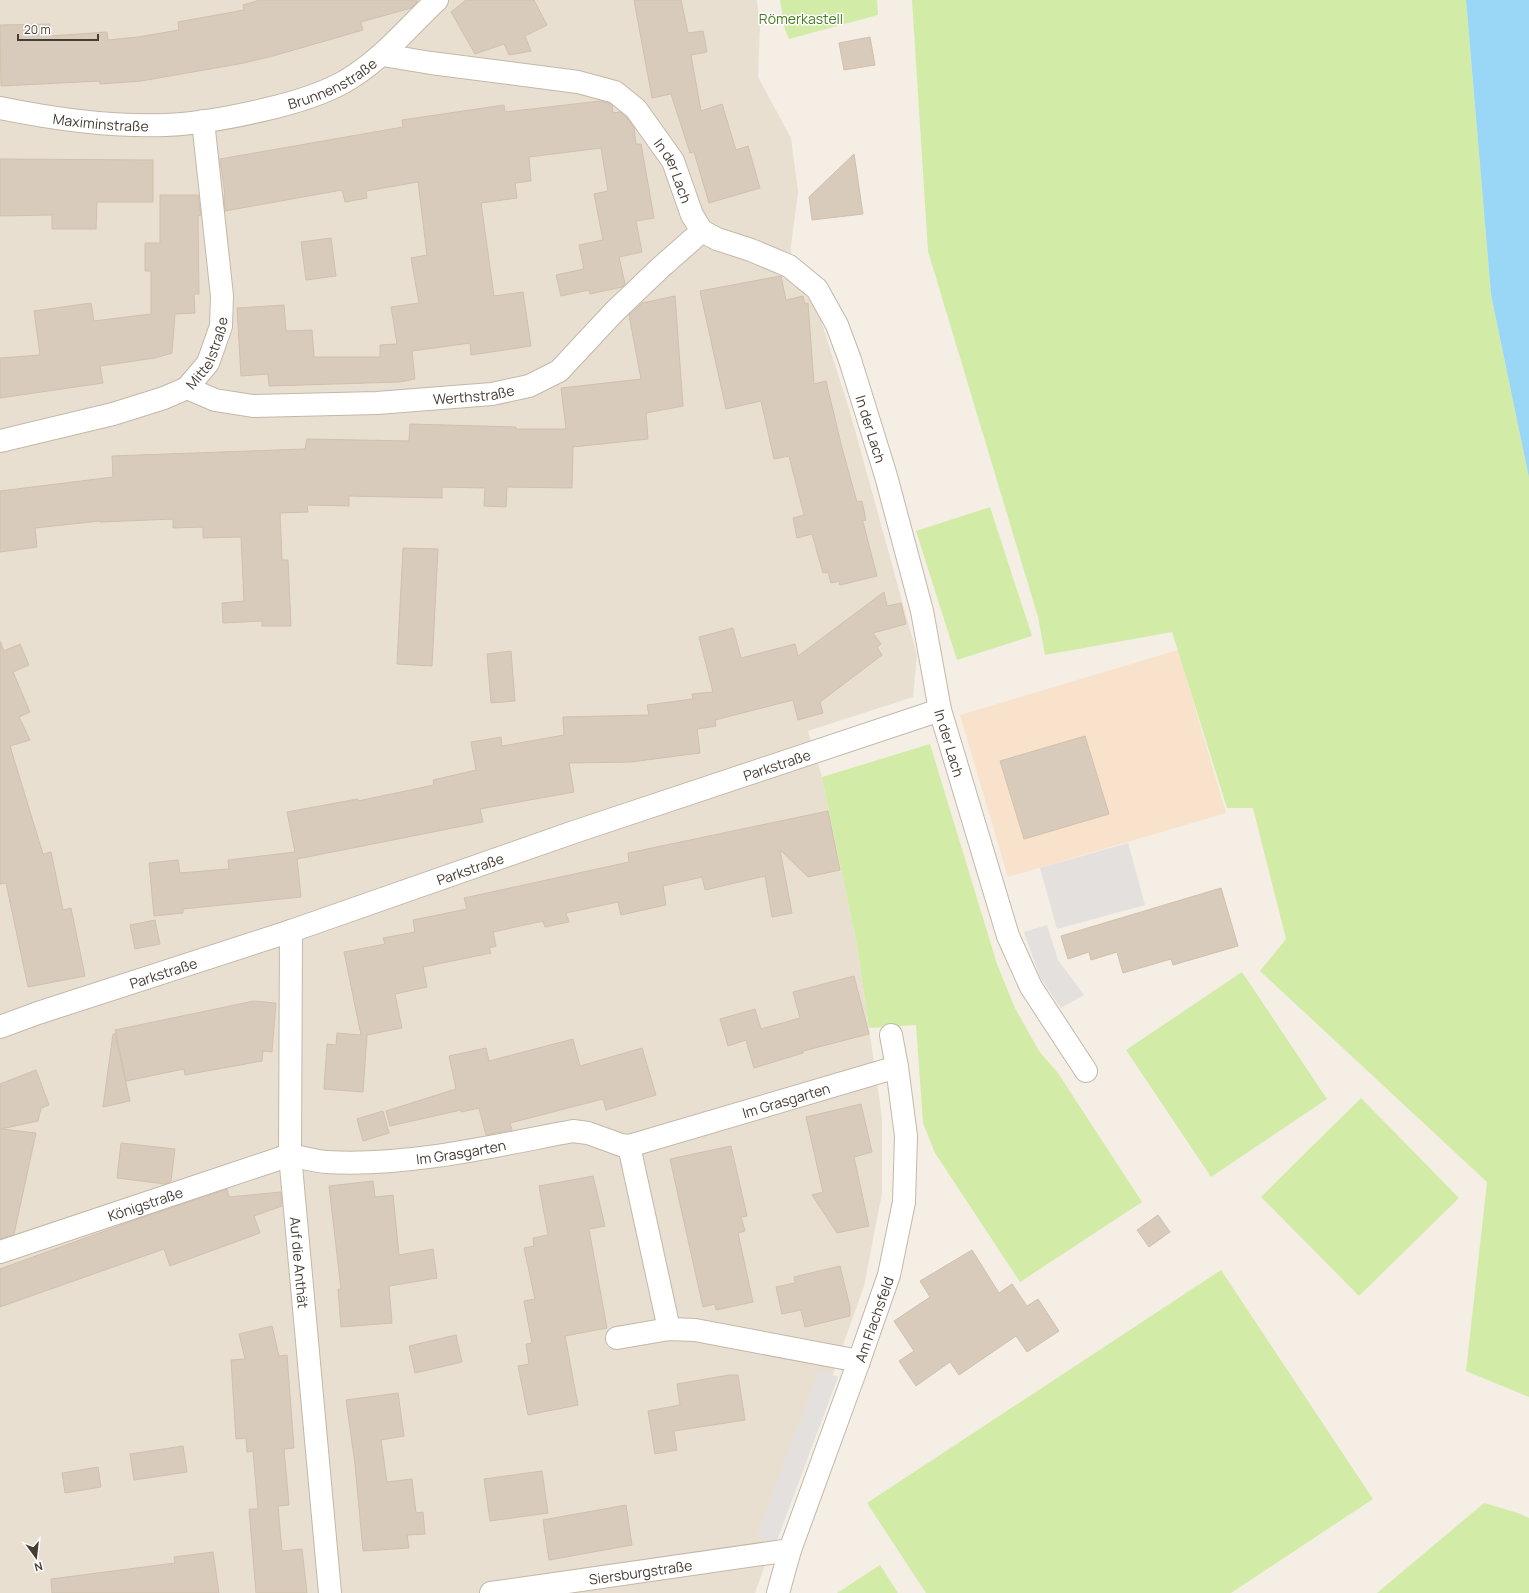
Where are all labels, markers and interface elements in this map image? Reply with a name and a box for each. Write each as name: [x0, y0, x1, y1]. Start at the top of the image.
park label: Römerkastell: [759, 9, 843, 28]
scale bar: [18, 16, 98, 42]
text: 20 m: [24, 21, 51, 38]
street label: Brunnenstraße: [286, 53, 380, 113]
street label: Maximinstraße: [52, 108, 149, 135]
street label: In der Lach: [650, 134, 697, 206]
street label: Mittelstraße: [181, 317, 231, 393]
street label: Werthstraße: [432, 380, 516, 408]
street label: In der Lach: [852, 393, 891, 465]
street label: In der Lach: [931, 707, 969, 779]
street label: Parkstraße: [741, 744, 813, 784]
street label: Parkstraße: [434, 848, 506, 889]
street label: Parkstraße: [127, 953, 199, 992]
street label: Im Grasgarten: [740, 1078, 832, 1122]
street label: Im Grasgarten: [415, 1135, 507, 1168]
street label: Königstraße: [105, 1182, 185, 1225]
street label: Auf die Anthät: [286, 1216, 314, 1310]
street label: Am Flachsfeld: [850, 1274, 897, 1365]
north arrow: [16, 1537, 56, 1577]
street label: Siersburgstraße: [588, 1555, 693, 1588]
text: N: [33, 1559, 44, 1575]

